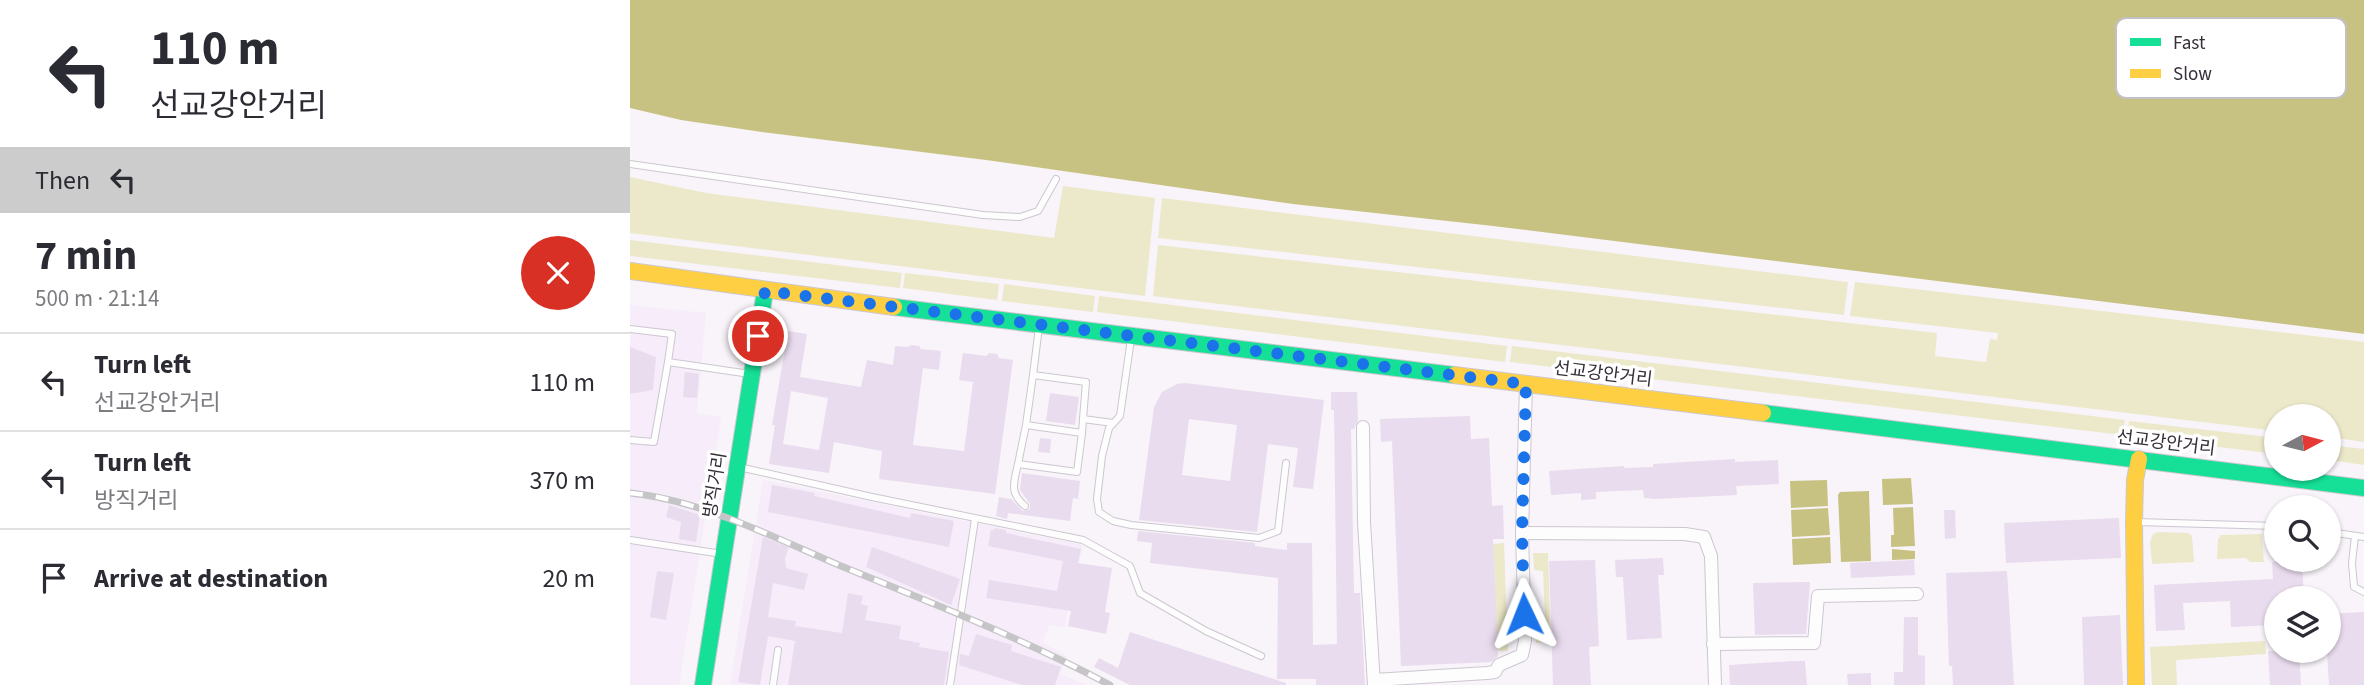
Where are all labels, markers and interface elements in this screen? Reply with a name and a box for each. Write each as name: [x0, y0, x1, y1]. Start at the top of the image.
text: 110 m: [150, 14, 279, 84]
legend: [2116, 18, 2346, 98]
icon: left: [35, 28, 126, 119]
text: Fast: [2173, 30, 2206, 57]
text: Slow: [2173, 61, 2212, 88]
text: 선교강안거리: [150, 83, 327, 129]
icon: left: [104, 161, 142, 199]
text: Then: [35, 162, 90, 199]
text: 7 min: [35, 226, 137, 286]
button: close: [521, 236, 595, 310]
text: 500 m · 21:14: [35, 282, 159, 315]
pin: [728, 306, 788, 366]
icon: arrive: [739, 317, 777, 355]
text: Turn left: [94, 346, 191, 383]
street label: 선교강안거리: [1552, 356, 1654, 392]
icon: left: [35, 363, 73, 401]
text: 110 m: [529, 364, 595, 401]
text: 선교강안거리: [94, 386, 221, 419]
north arrow: [2264, 404, 2342, 481]
map controls: [2264, 404, 2341, 663]
street label: 선교강안거리: [2115, 425, 2217, 461]
text: Turn left: [94, 444, 191, 481]
street label: 방직거리: [697, 450, 733, 520]
icon: left: [35, 461, 73, 499]
text: 370 m: [529, 462, 595, 499]
text: 방직거리: [94, 484, 179, 517]
button: search: [2264, 495, 2341, 572]
icon: arrive: [35, 559, 73, 597]
text: Arrive at destination: [94, 560, 328, 597]
text: 20 m: [542, 560, 595, 597]
position arrow: [1487, 577, 1561, 651]
button: layers: [2264, 586, 2341, 663]

